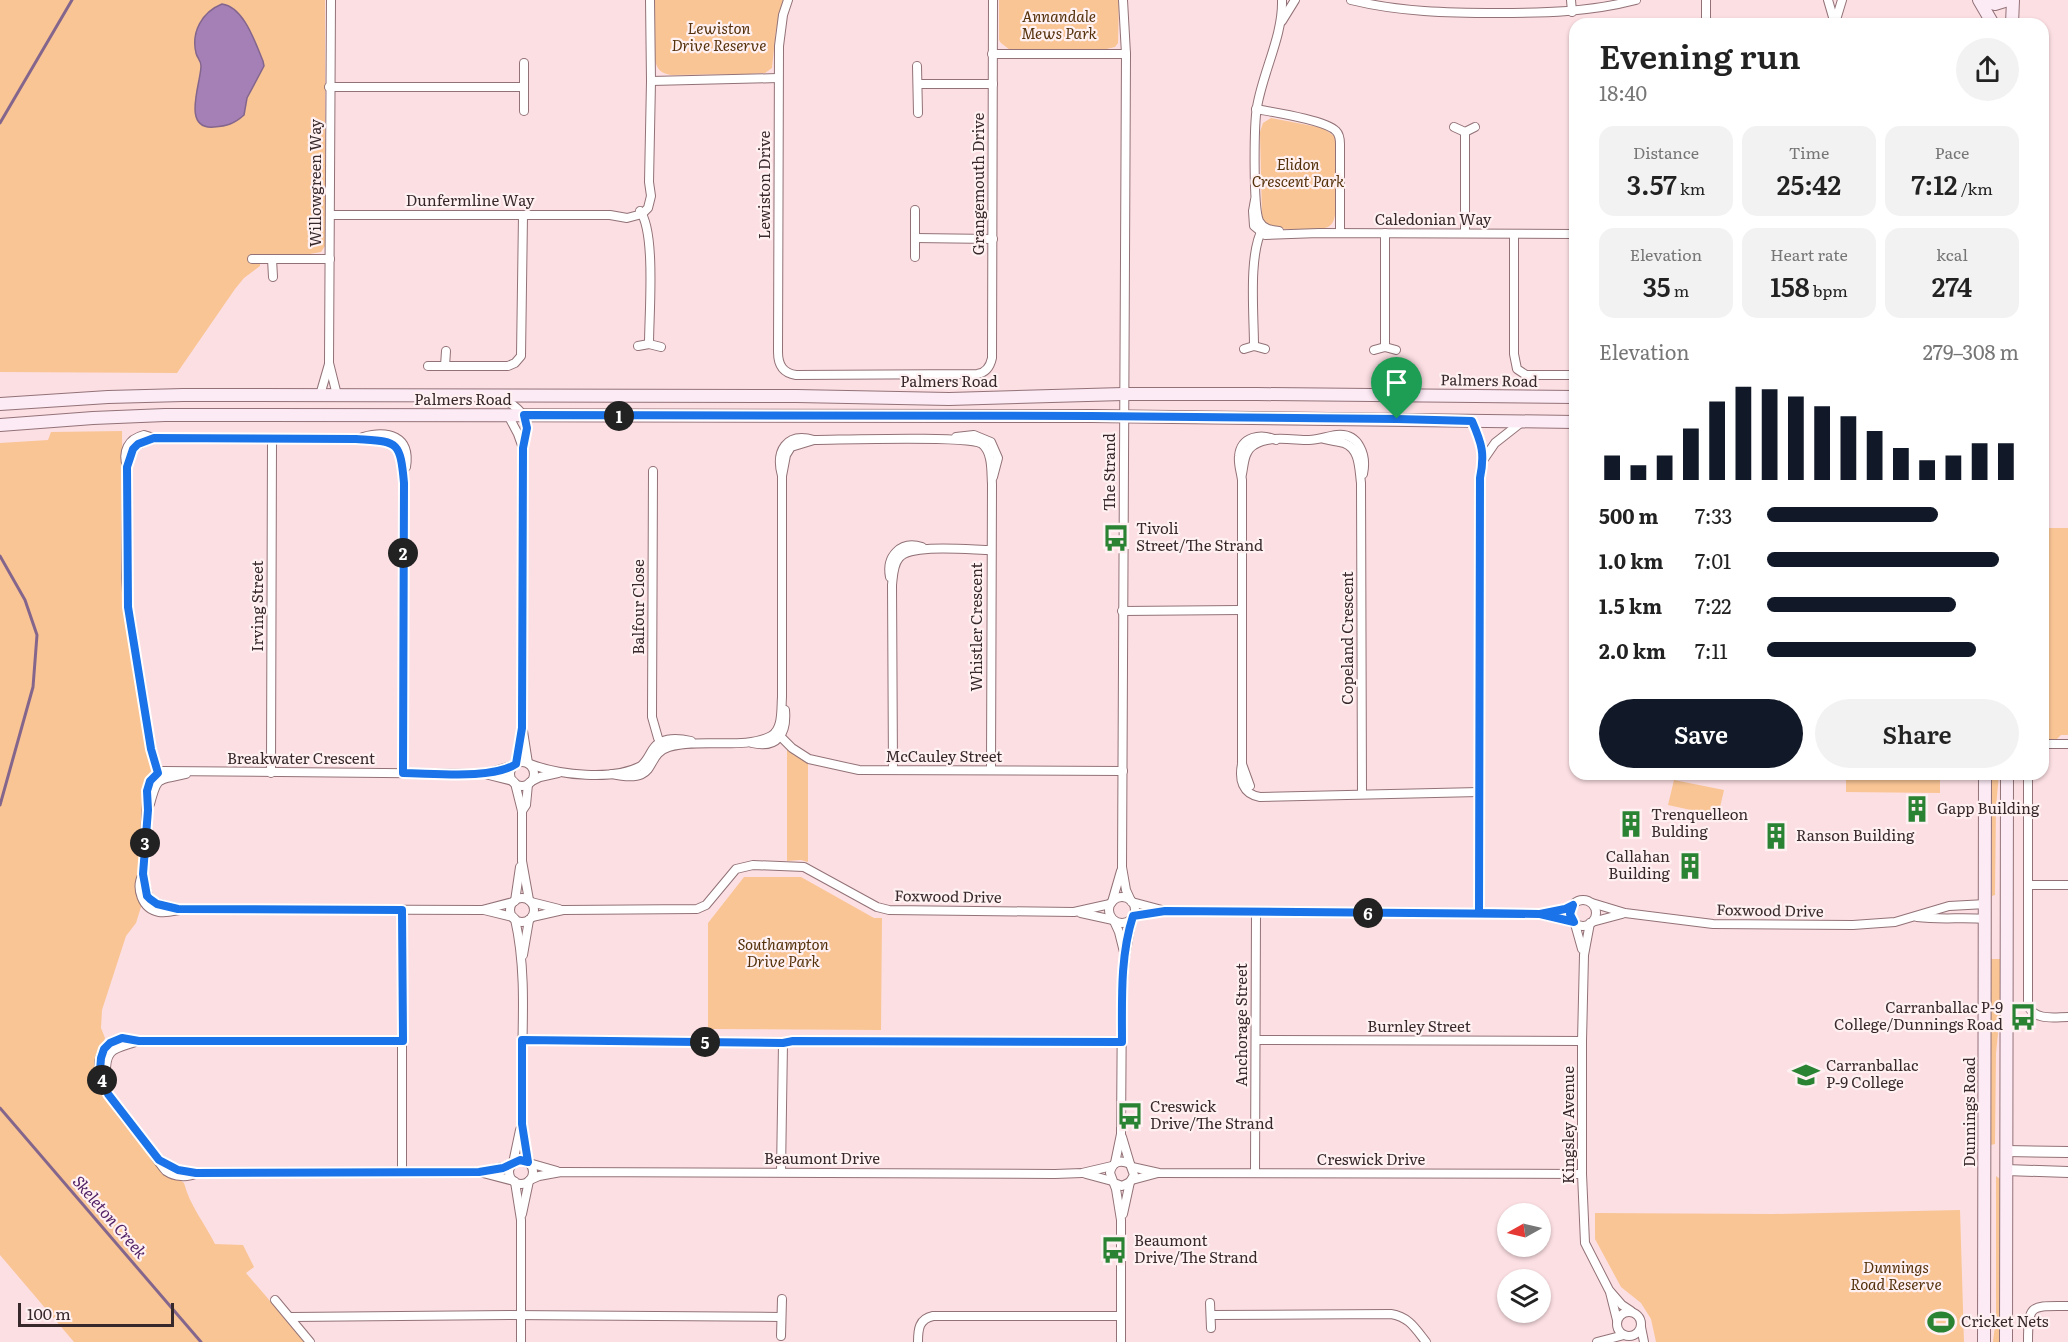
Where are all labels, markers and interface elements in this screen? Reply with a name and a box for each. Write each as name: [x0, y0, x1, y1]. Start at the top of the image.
park label: Annandale Mews Park: [1021, 4, 1098, 44]
park label: Lewiston Drive Reserve: [672, 16, 767, 56]
text: Evening run: [1599, 30, 1801, 79]
button: share: [1956, 38, 2019, 101]
text: 18:40: [1599, 77, 1647, 107]
street label: Grangemouth Drive: [966, 112, 989, 255]
street label: Willowgreen Way: [303, 119, 326, 247]
street label: Lewiston Drive: [752, 130, 775, 239]
text: Distance: [1633, 140, 1699, 164]
text: Time: [1789, 140, 1829, 164]
text: Pace: [1935, 140, 1969, 164]
park label: Elidon Crescent Park: [1252, 152, 1345, 192]
text: 3.57: [1627, 164, 1677, 203]
text: 25:42: [1777, 164, 1841, 203]
text: 7:12: [1911, 164, 1958, 203]
text: km: [1677, 176, 1705, 200]
text: /km: [1958, 176, 1993, 200]
street label: Dunfermline Way: [406, 188, 535, 211]
street label: Caledonian Way: [1375, 207, 1492, 230]
text: Elevation: [1630, 242, 1702, 266]
text: Heart rate: [1770, 242, 1848, 266]
text: kcal: [1936, 242, 1968, 266]
text: 35: [1643, 266, 1671, 305]
text: 158: [1770, 266, 1810, 305]
text: 274: [1932, 266, 1972, 305]
text: m: [1671, 278, 1689, 302]
text: bpm: [1810, 278, 1848, 302]
text: Elevation: [1599, 336, 1689, 366]
text: 279–308 m: [1923, 336, 2019, 366]
pin: [1371, 357, 1422, 419]
icon: arrive: [1380, 366, 1413, 399]
street label: Palmers Road: [1440, 367, 1538, 392]
street label: Palmers Road: [900, 369, 998, 392]
street label: Palmers Road: [414, 387, 512, 410]
pin: 1: [604, 401, 634, 431]
text: 1: [616, 404, 622, 428]
street label: The Strand: [1097, 433, 1120, 511]
text: 500 m: [1599, 500, 1658, 530]
text: 7:33: [1695, 500, 1732, 530]
place label: Tivoli Street/The Strand: [1136, 516, 1263, 556]
bus stop icon: Tivoli Street/The Strand: [1101, 523, 1131, 553]
pin: 2: [388, 538, 418, 568]
text: 2: [399, 541, 407, 565]
text: 1.0 km: [1599, 545, 1664, 575]
text: 7:01: [1695, 545, 1731, 575]
street label: Balfour Close: [626, 559, 649, 655]
street label: Irving Street: [245, 560, 268, 652]
street label: Whistler Crescent: [964, 563, 987, 691]
street label: Copeland Crescent: [1335, 571, 1358, 705]
text: 1.5 km: [1599, 590, 1662, 620]
text: 7:22: [1695, 590, 1731, 620]
text: 2.0 km: [1599, 635, 1666, 665]
text: 7:11: [1695, 635, 1728, 665]
button: Save: [1599, 699, 1803, 768]
button: Share: [1815, 699, 2019, 768]
street label: McCauley Street: [886, 744, 1002, 767]
street label: Breakwater Crescent: [227, 746, 375, 769]
building icon: Gapp Building: [1902, 794, 1932, 824]
place label: Gapp Building: [1937, 796, 2040, 819]
place label: Trenquelleon Bulding: [1651, 802, 1748, 842]
building icon: Trenquelleon Bulding: [1616, 809, 1646, 839]
building icon: Ranson Building: [1761, 821, 1791, 851]
place label: Ranson Building: [1796, 823, 1915, 846]
pin: 3: [130, 828, 160, 858]
text: 3: [141, 831, 149, 855]
place label: Callahan Building: [1606, 844, 1671, 884]
building icon: Callahan Building: [1675, 851, 1705, 881]
street label: Foxwood Drive: [894, 883, 1002, 908]
street label: Foxwood Drive: [1716, 897, 1824, 922]
pin: 6: [1353, 898, 1383, 928]
text: 6: [1363, 901, 1373, 925]
park label: Southampton Drive Park: [737, 932, 829, 972]
street label: Anchorage Street: [1229, 963, 1252, 1087]
place label: Carranballac P-9 College/Dunnings Road: [1834, 995, 2003, 1035]
bus stop icon: Carranballac P-9 College/Dunnings Road: [2008, 1002, 2038, 1032]
street label: Burnley Street: [1367, 1014, 1471, 1037]
pin: 5: [690, 1027, 720, 1057]
text: 5: [701, 1030, 709, 1054]
place label: Carranballac P-9 College: [1826, 1053, 1919, 1093]
street label: Dunnings Road: [1957, 1057, 1980, 1167]
school or university icon: Carranballac P-9 College: [1791, 1060, 1821, 1090]
pin: 4: [87, 1065, 117, 1095]
street label: Kingsley Avenue: [1556, 1066, 1579, 1184]
text: 4: [97, 1068, 107, 1092]
place label: Creswick Drive/The Strand: [1150, 1094, 1274, 1134]
bus stop icon: Creswick Drive/The Strand: [1115, 1101, 1145, 1131]
street label: Beaumont Drive: [764, 1146, 880, 1169]
street label: Creswick Drive: [1317, 1147, 1426, 1170]
water label: Skeleton Creek: [68, 1170, 154, 1263]
north arrow: [1497, 1203, 1551, 1257]
map controls: [1497, 1203, 1551, 1323]
place label: Beaumont Drive/The Strand: [1134, 1228, 1258, 1268]
bus stop icon: Beaumont Drive/The Strand: [1099, 1235, 1129, 1265]
park label: Dunnings Road Reserve: [1850, 1255, 1942, 1295]
button: layers: [1497, 1269, 1551, 1323]
scale bar: [18, 1300, 174, 1328]
text: 100 m: [27, 1301, 71, 1325]
sports icon: Cricket Nets: [1926, 1307, 1956, 1337]
place label: Cricket Nets: [1961, 1309, 2049, 1332]

